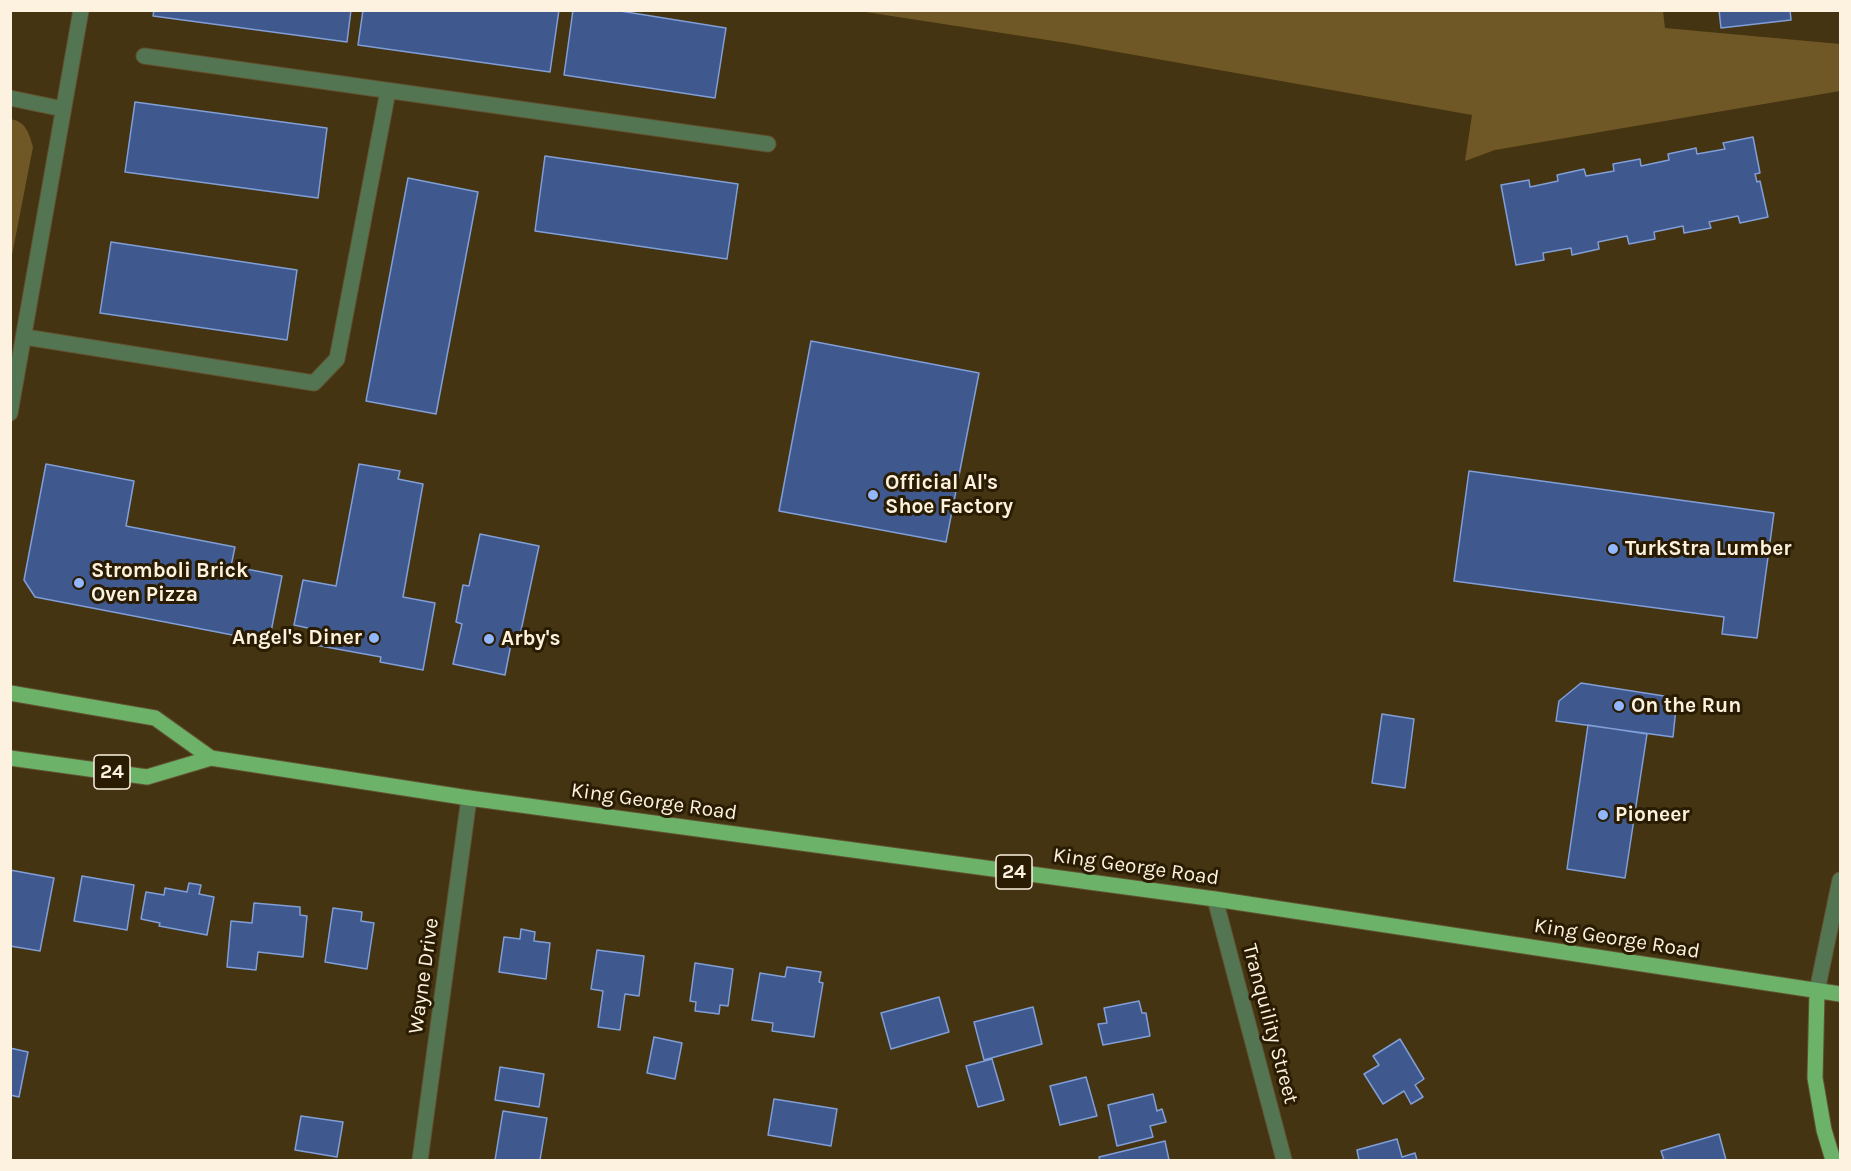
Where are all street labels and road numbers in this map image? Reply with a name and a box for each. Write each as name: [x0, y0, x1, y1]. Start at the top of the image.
road number: 24: [94, 755, 130, 789]
street label: King George Road: [569, 778, 739, 826]
street label: King George Road: [1051, 843, 1221, 891]
road number: 24: [996, 855, 1032, 889]
street label: King George Road: [1532, 913, 1702, 965]
street label: Wayne Drive: [403, 916, 445, 1036]
street label: Tranquility Street: [1237, 941, 1303, 1107]

